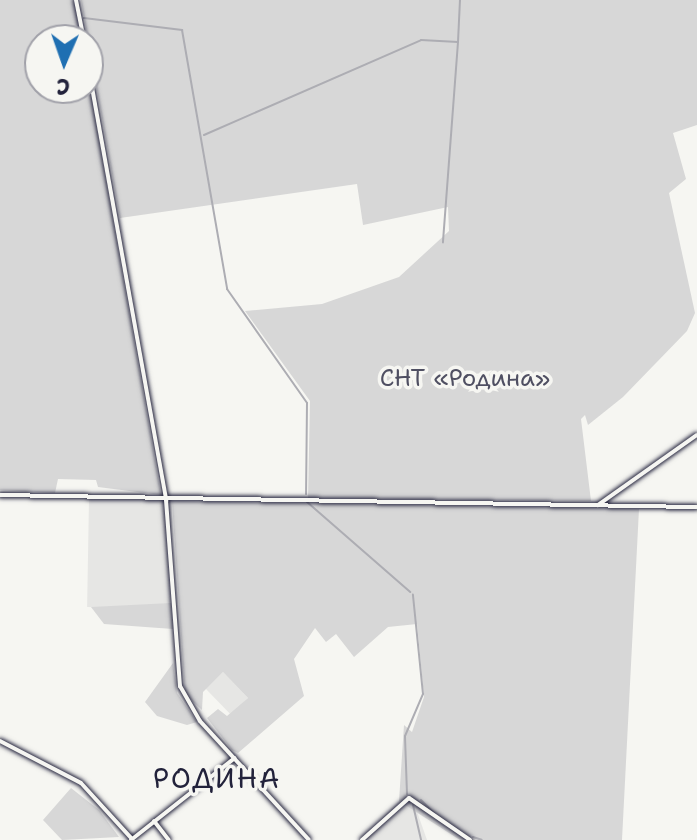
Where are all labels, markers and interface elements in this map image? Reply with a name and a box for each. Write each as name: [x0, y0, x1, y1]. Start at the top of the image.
north arrow: [24, 24, 104, 104]
text: С: [56, 72, 70, 101]
park label: СНТ «Родина»: [380, 365, 550, 393]
district label: РОДИНА: [153, 761, 281, 795]

